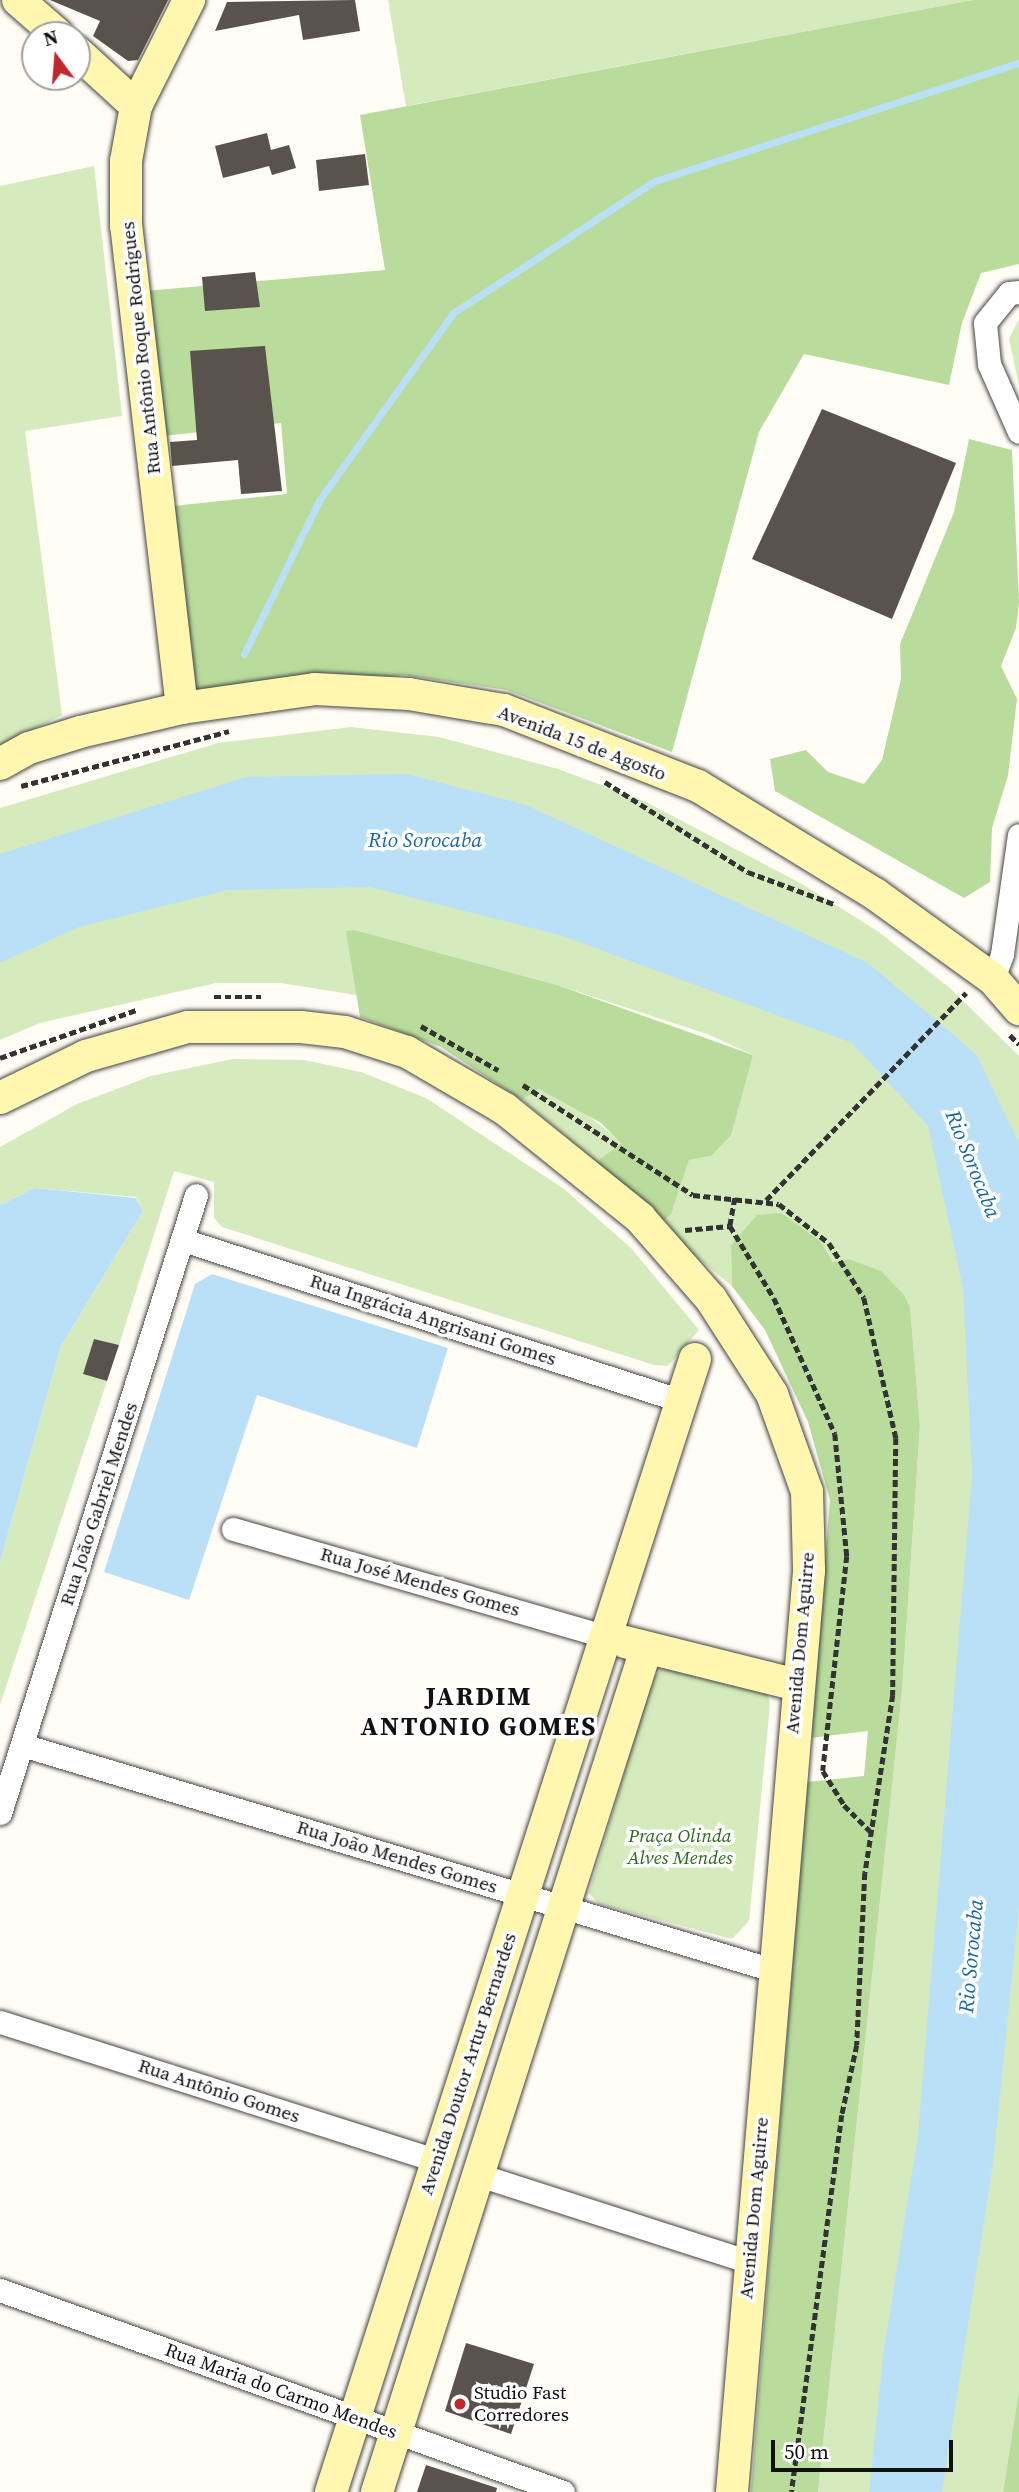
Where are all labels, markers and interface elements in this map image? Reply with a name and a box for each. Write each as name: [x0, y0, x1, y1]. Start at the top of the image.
north arrow: [21, 21, 91, 91]
text: N: [41, 23, 61, 52]
street label: Rua Antônio Roque Rodrigues: [116, 221, 166, 475]
street label: Avenida 15 de Agosto: [495, 700, 669, 786]
water label: Rio Sorocaba: [368, 827, 482, 853]
water label: Rio Sorocaba: [940, 1106, 1006, 1222]
street label: Rua Ingrácia Angrisani Gomes: [307, 1269, 559, 1371]
street label: Rua João Gabriel Mendes: [55, 1399, 143, 1609]
street label: Rua José Mendes Gomes: [318, 1543, 522, 1621]
street label: Avenida Dom Aguirre: [781, 1551, 819, 1735]
district label: JARDIM ANTONIO GOMES: [362, 1681, 596, 1742]
street label: Rua João Mendes Gomes: [294, 1816, 500, 1898]
park label: Praça Olinda Alves Mendes: [627, 1825, 733, 1869]
water label: Rio Sorocaba: [953, 1898, 989, 2014]
street label: Avenida Doutor Artur Bernardes: [415, 1930, 521, 2198]
street label: Rua Antônio Gomes: [135, 2054, 303, 2128]
street label: Avenida Dom Aguirre: [735, 2116, 773, 2300]
street label: Rua Maria do Carmo Mendes: [162, 2338, 400, 2444]
place label: Studio Fast Corredores: [474, 2382, 569, 2426]
marker: Studio Fast Corredores: [452, 2396, 468, 2412]
scale bar: [774, 2426, 956, 2470]
text: 50 m: [784, 2437, 829, 2466]

